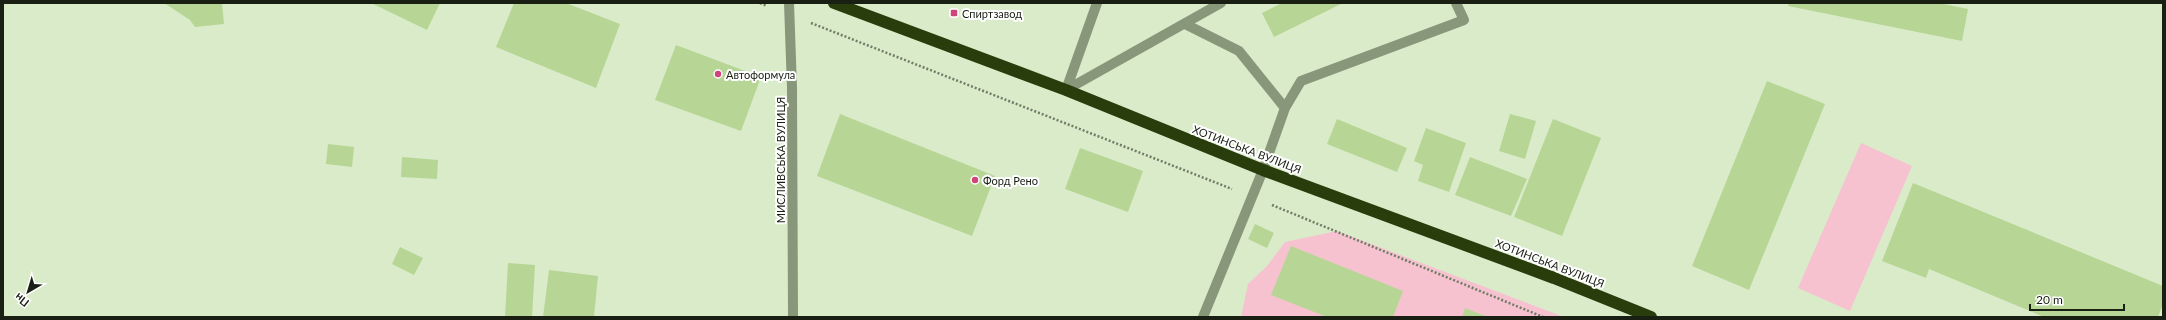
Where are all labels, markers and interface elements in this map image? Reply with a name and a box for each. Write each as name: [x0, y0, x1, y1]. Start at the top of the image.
place label: Спиртзавод: [962, 7, 1022, 20]
marker: Спиртзавод: [949, 8, 959, 18]
place label: Автоформула: [726, 68, 795, 81]
marker: Автоформула: [713, 69, 723, 79]
street label: МИСЛИВСЬКА ВУЛИЦЯ: [774, 97, 787, 223]
street label: ХОТИНСЬКА ВУЛИЦЯ: [1191, 122, 1303, 176]
place label: Форд Рено: [983, 174, 1038, 187]
marker: Форд Рено: [970, 175, 980, 185]
street label: ХОТИНСЬКА ВУЛИЦЯ: [1494, 236, 1606, 290]
north arrow: [8, 272, 48, 312]
scale bar: [2030, 286, 2124, 312]
text: Пн: [12, 291, 31, 310]
text: 20 m: [2036, 292, 2063, 307]

